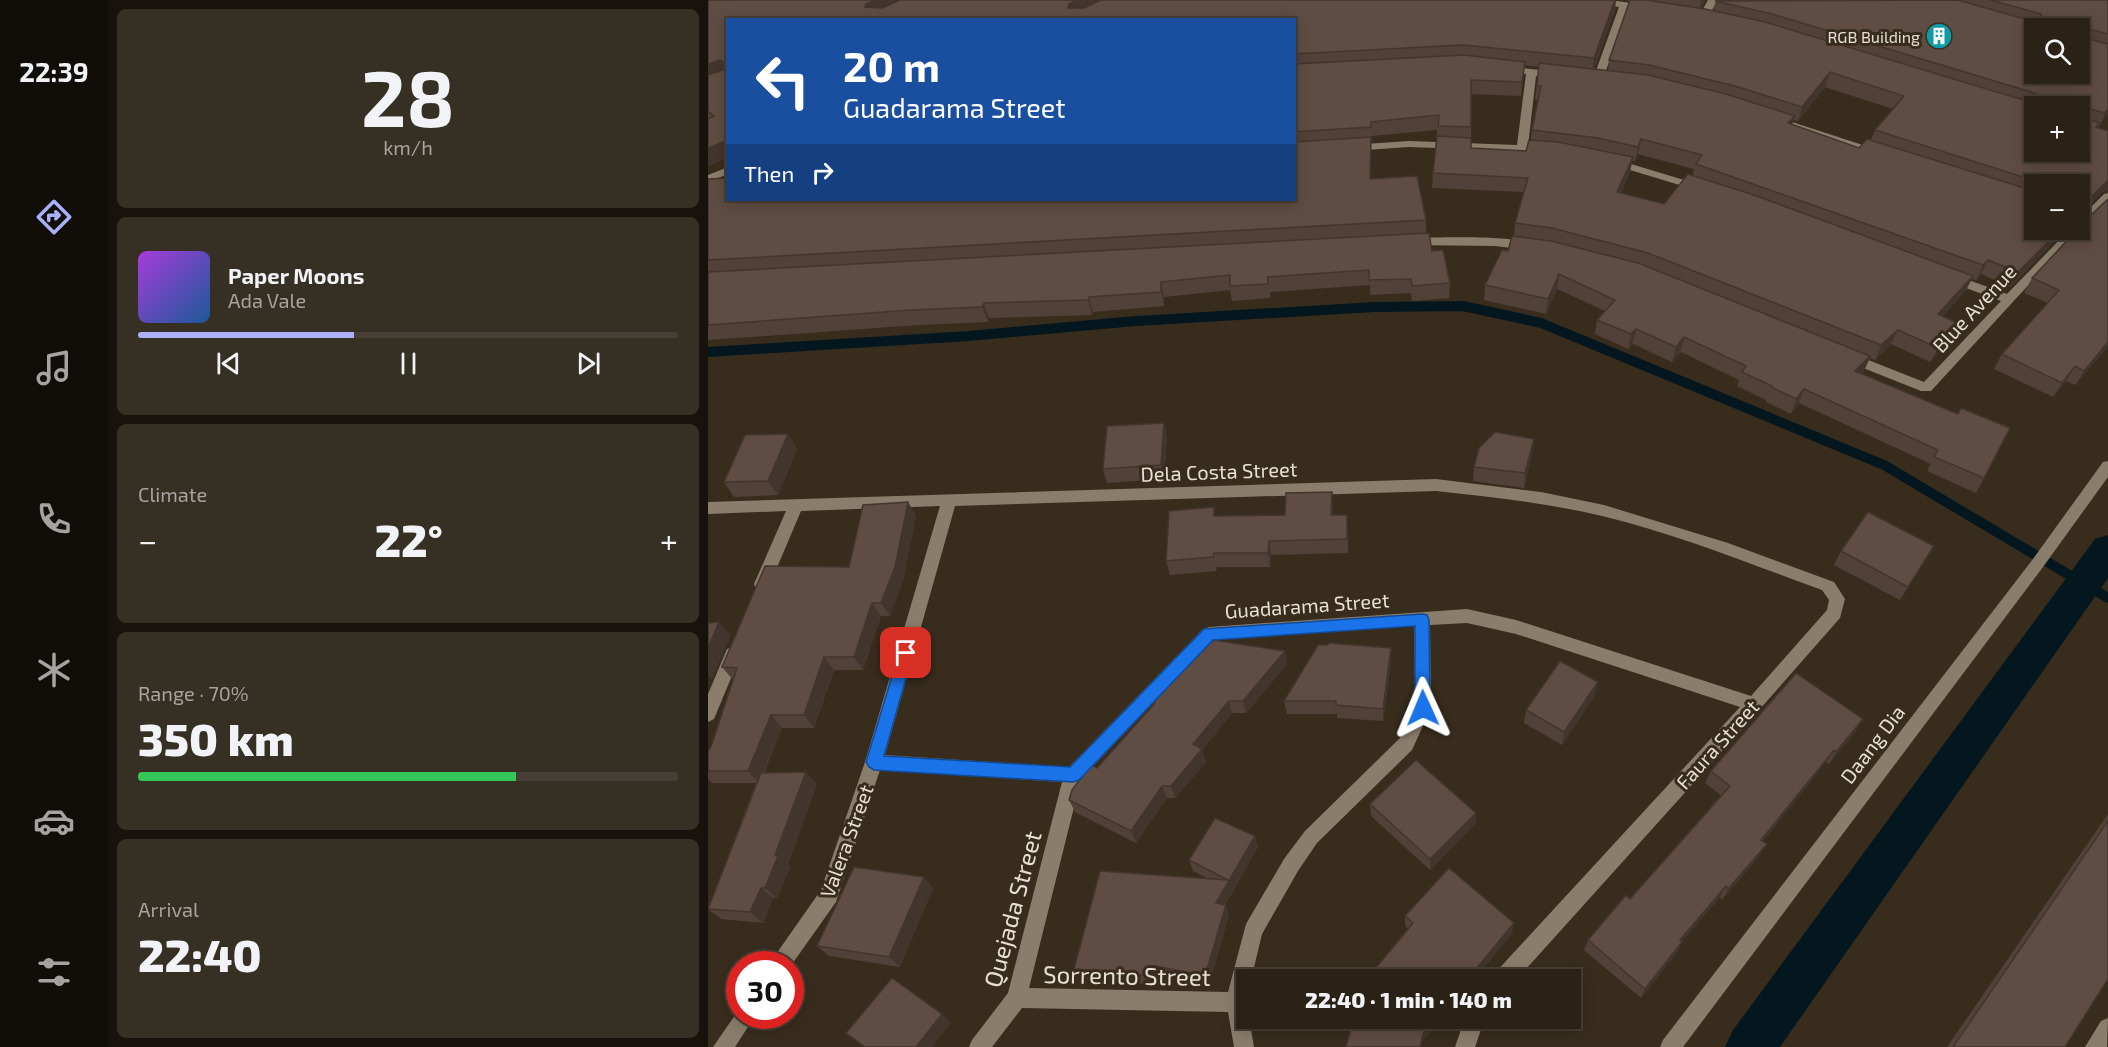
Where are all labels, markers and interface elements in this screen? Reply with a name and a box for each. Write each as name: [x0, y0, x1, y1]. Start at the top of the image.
map controls: [2024, 18, 2090, 240]
button: search: [2024, 18, 2090, 84]
building icon: RGB Building: [1924, 21, 1954, 51]
place label: RGB Building: [1827, 27, 1920, 46]
text: 20 m: [843, 40, 940, 90]
icon: left: [744, 42, 822, 120]
text: 28: [361, 49, 455, 143]
text: 22:39: [19, 55, 89, 87]
text: Guadarama Street: [843, 91, 1066, 123]
button: +: [2024, 96, 2090, 162]
text: km/h: [383, 135, 433, 159]
icon: right: [806, 156, 839, 189]
text: Then: [744, 160, 794, 186]
button: −: [2024, 174, 2090, 240]
icon: directions: [33, 196, 75, 238]
street label: Blue Avenue: [1927, 259, 2021, 357]
text: Paper Moons: [228, 262, 364, 288]
text: Ada Vale: [228, 288, 306, 312]
icon: music: [33, 347, 75, 389]
icon: previous: [212, 347, 245, 380]
icon: pause: [392, 347, 425, 380]
icon: next: [572, 347, 605, 380]
street label: Dela Costa Street: [1140, 456, 1298, 486]
text: Climate: [138, 482, 207, 506]
icon: phone: [33, 498, 75, 540]
text: 22°: [374, 512, 443, 566]
text: −: [138, 520, 157, 560]
text: +: [660, 520, 678, 560]
street label: Guadarama Street: [1224, 587, 1390, 623]
pin: [880, 627, 931, 678]
icon: arrive: [889, 636, 922, 669]
icon: climate: [33, 649, 75, 691]
position arrow: [1391, 676, 1455, 740]
text: Range · 70%: [138, 681, 249, 705]
street label: Faura Street: [1671, 694, 1764, 794]
street label: Daang Dia: [1835, 700, 1909, 788]
text: 350 km: [138, 711, 294, 765]
street label: Valera Street: [814, 781, 878, 901]
icon: car: [33, 800, 75, 842]
street label: Quejada Street: [977, 828, 1047, 990]
text: Arrival: [138, 897, 199, 921]
text: 22:40: [138, 927, 262, 981]
icon: filters: [33, 951, 75, 993]
speed limit sign: 30: [726, 951, 804, 1029]
street label: Sorrento Street: [1043, 959, 1211, 991]
text: 22:40 · 1 min · 140 m: [1305, 986, 1512, 1012]

